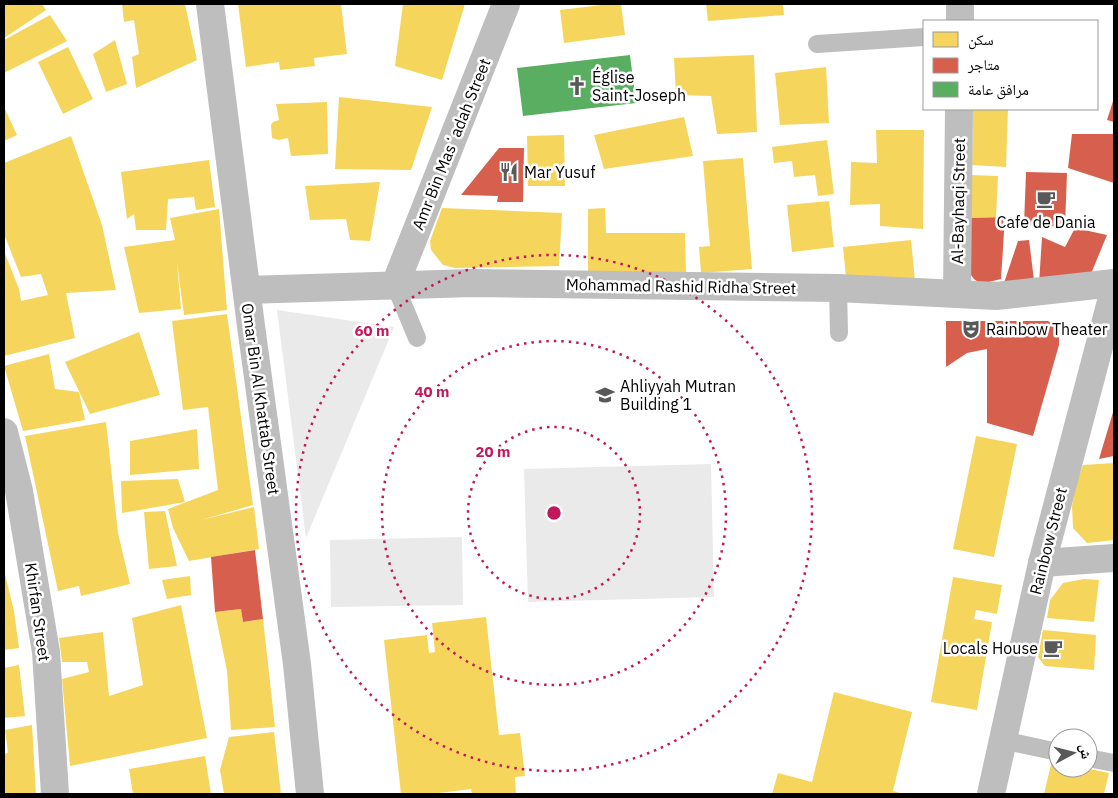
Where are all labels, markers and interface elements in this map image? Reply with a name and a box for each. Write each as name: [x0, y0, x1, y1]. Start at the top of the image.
legend: [923, 20, 1098, 110]
text: سكن: [968, 30, 994, 50]
street label: Amr Bin Masʻadah Street: [407, 55, 495, 233]
text: متاجر: [967, 55, 1000, 74]
place label: Église Saint-Joseph: [592, 66, 686, 105]
church icon: Église Saint-Joseph: [566, 75, 588, 97]
text: مرافق عامة: [968, 80, 1029, 100]
street label: Al-Bayhaqi Street: [947, 138, 969, 264]
restaurant icon: Mar Yusuf: [498, 161, 520, 183]
place label: Mar Yusuf: [524, 162, 595, 182]
cafe icon: Cafe de Dania: [1035, 188, 1057, 210]
place label: Cafe de Dania: [997, 212, 1096, 232]
street label: Mohammad Rashid Ridha Street: [566, 274, 796, 298]
street label: Omar Bin Al Khattab Street: [238, 302, 284, 496]
theatre icon: Rainbow Theater: [960, 318, 982, 340]
place label: Rainbow Theater: [986, 319, 1108, 339]
text: 60 m: [355, 321, 389, 340]
place label: Ahliyyah Mutran Building 1: [620, 376, 736, 414]
text: 40 m: [415, 382, 449, 401]
school or university icon: Ahliyyah Mutran Building 1: [594, 384, 616, 406]
text: 20 m: [476, 442, 510, 461]
street label: Rainbow Street: [1025, 485, 1071, 597]
centre of rings: [545, 504, 563, 522]
street label: Khirfan Street: [21, 561, 55, 663]
cafe icon: Locals House: [1042, 637, 1064, 659]
place label: Locals House: [943, 638, 1038, 658]
north arrow: [1048, 728, 1098, 778]
text: ش: [1076, 743, 1096, 760]

